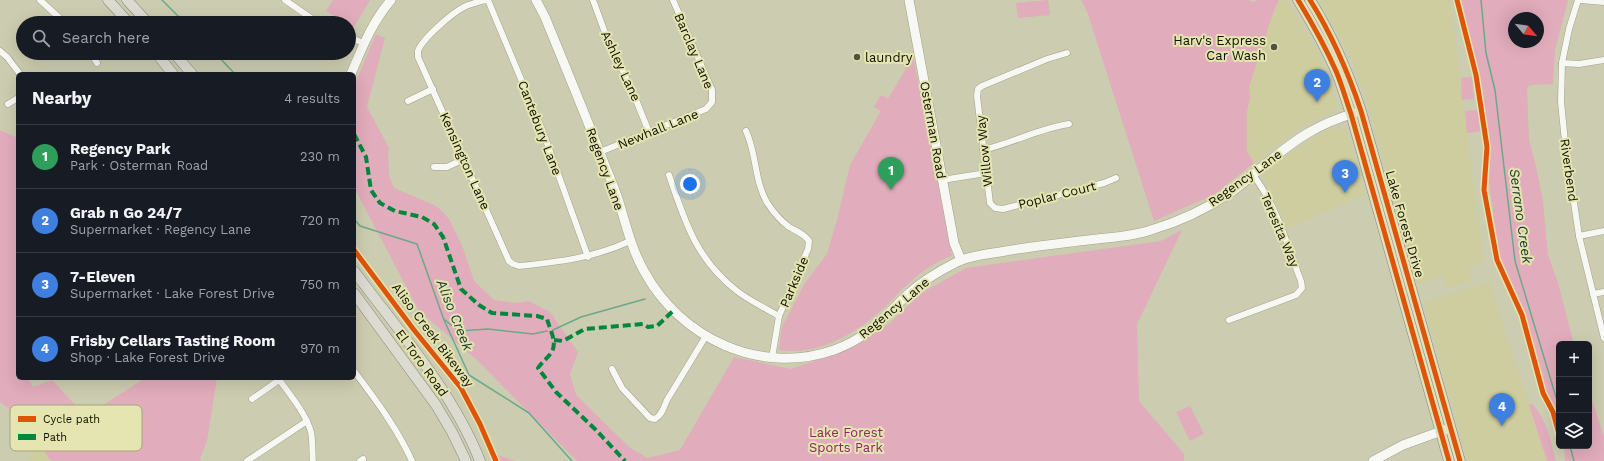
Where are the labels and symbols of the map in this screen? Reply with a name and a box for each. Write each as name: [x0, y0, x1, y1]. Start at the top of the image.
street label: Barclay Lane: [671, 11, 717, 91]
north arrow: [1508, 12, 1544, 48]
street label: Ashley Lane: [598, 28, 644, 104]
place label: Harv's Express Car Wash: [1173, 33, 1266, 63]
marker: Harv's Express Car Wash: [1269, 42, 1279, 52]
place label: laundry: [865, 50, 913, 65]
marker: laundry: [852, 52, 862, 62]
pin: 2: [1304, 69, 1330, 102]
street label: Cantebury Lane: [515, 79, 565, 177]
street label: Osterman Road: [917, 80, 949, 180]
street label: Newhall Lane: [615, 106, 701, 152]
street label: Kensington Lane: [437, 110, 493, 212]
street label: Willow Way: [973, 114, 995, 188]
street label: Regency Lane: [583, 126, 627, 212]
street label: Riverbend: [1557, 138, 1581, 202]
street label: Regency Lane: [1205, 146, 1285, 210]
pin: 1: [878, 157, 904, 190]
pin: 3: [1332, 160, 1358, 193]
water label: Serrano Creek: [1506, 167, 1536, 265]
street label: Lake Forest Drive: [1383, 169, 1427, 279]
your location: [680, 174, 700, 194]
street label: Poplar Court: [1017, 178, 1098, 212]
street label: Teresita Way: [1258, 191, 1302, 270]
street label: Parkside: [777, 254, 811, 310]
street label: Regency Lane: [856, 274, 932, 342]
water label: Aliso Creek: [433, 276, 477, 353]
street label: Aliso Creek Bikeway: [389, 280, 477, 390]
street label: El Toro Road: [393, 327, 451, 399]
pin: 4: [1489, 393, 1515, 426]
legend: [10, 405, 142, 451]
text: Cycle path: [43, 413, 100, 426]
park label: Lake Forest Sports Park: [809, 425, 884, 455]
text: Path: [43, 431, 67, 444]

